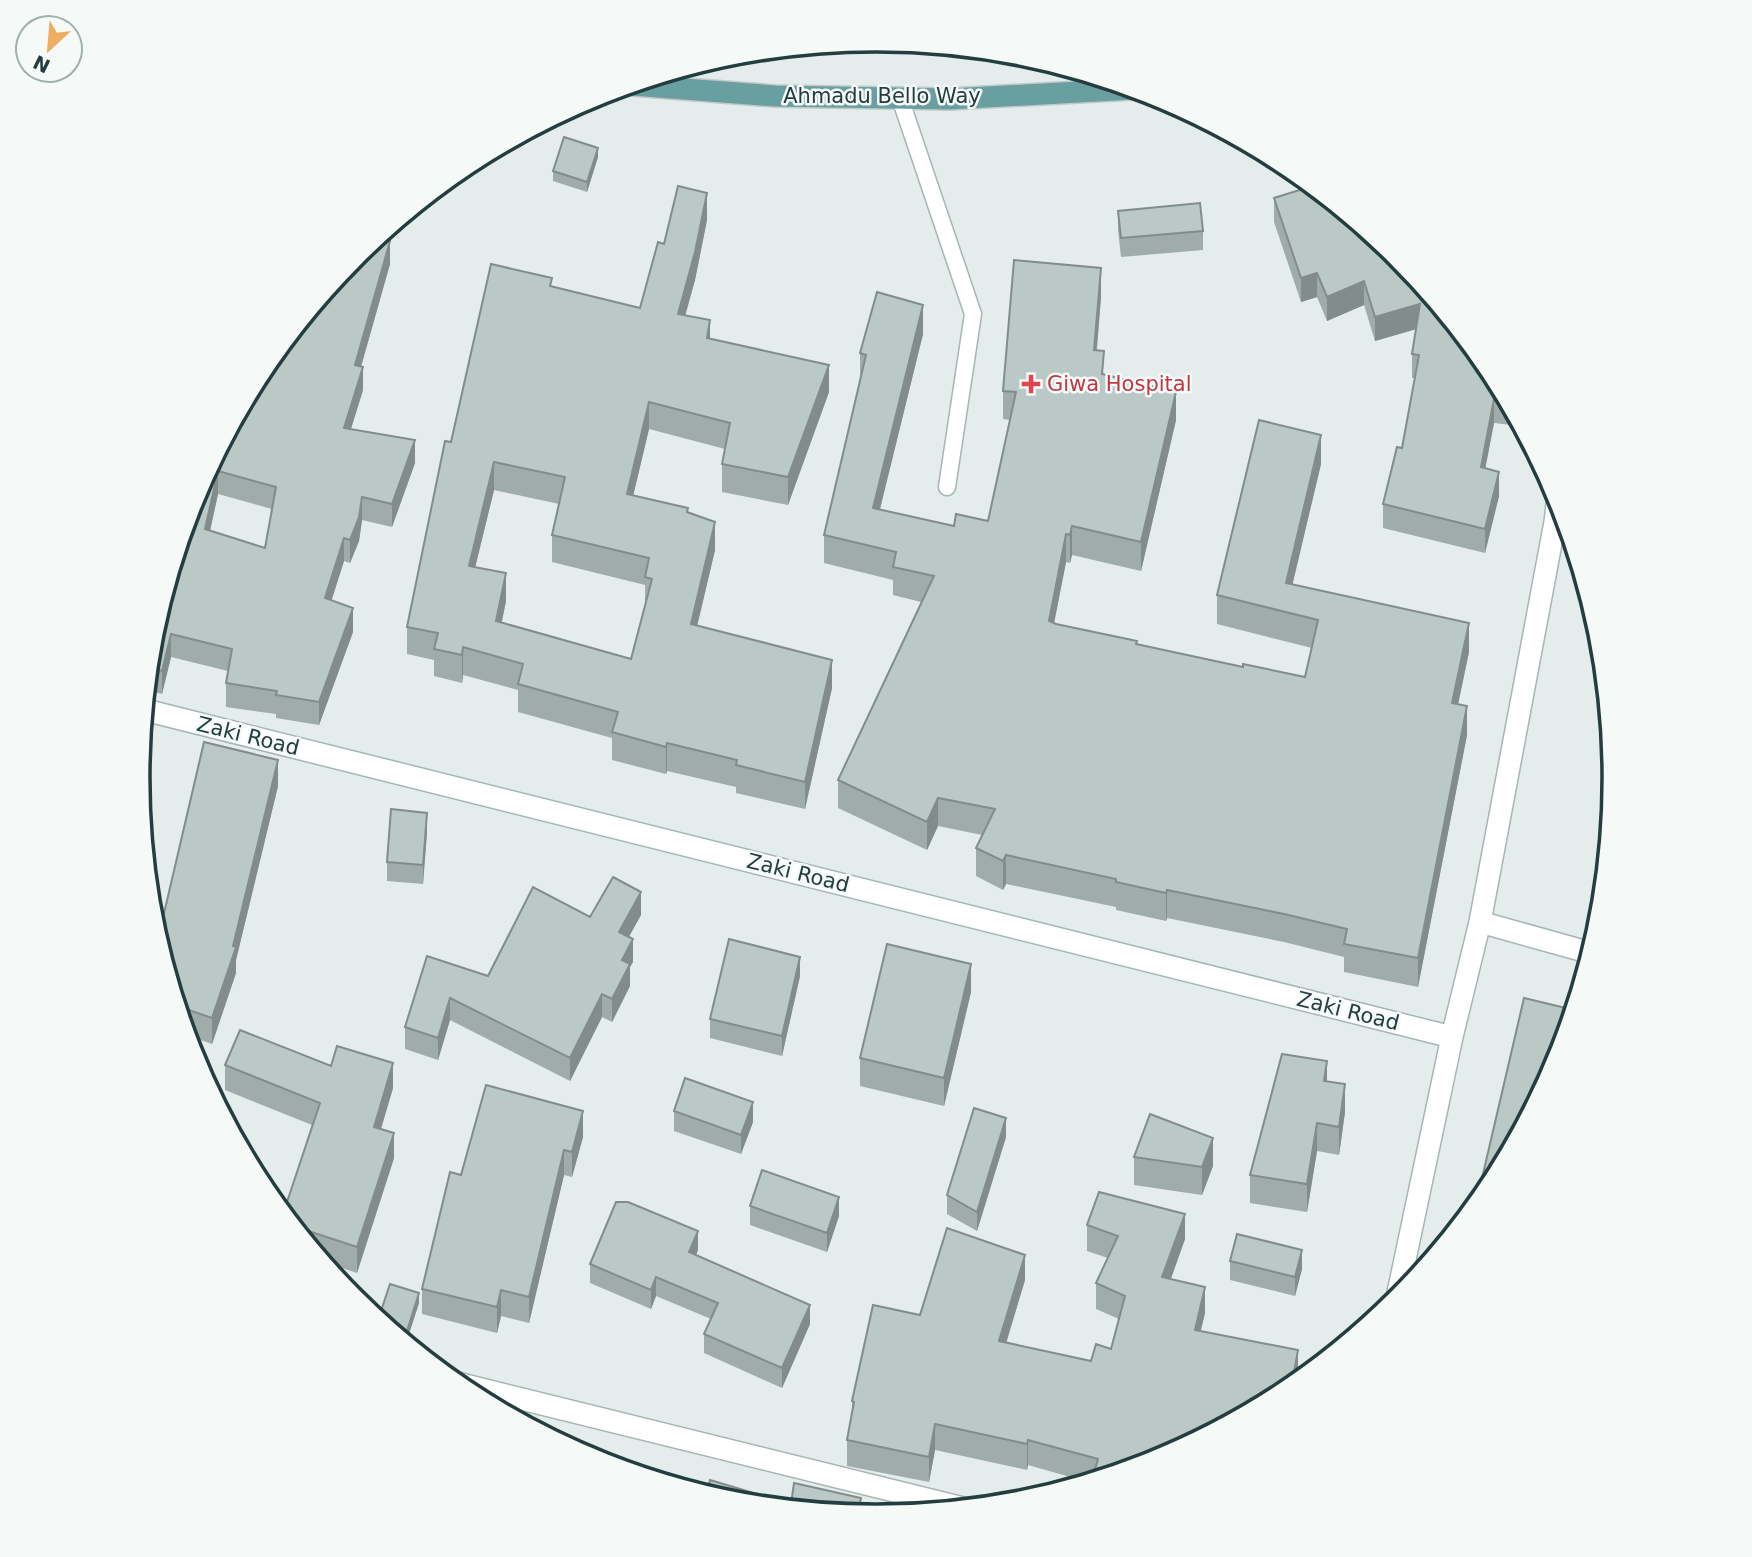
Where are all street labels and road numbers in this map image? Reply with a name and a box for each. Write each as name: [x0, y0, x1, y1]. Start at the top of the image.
street label: Ahmadu Bello Way: [783, 84, 981, 108]
street label: Zaki Road: [194, 712, 302, 760]
street label: Zaki Road: [744, 849, 852, 897]
street label: Zaki Road: [1294, 987, 1402, 1035]

